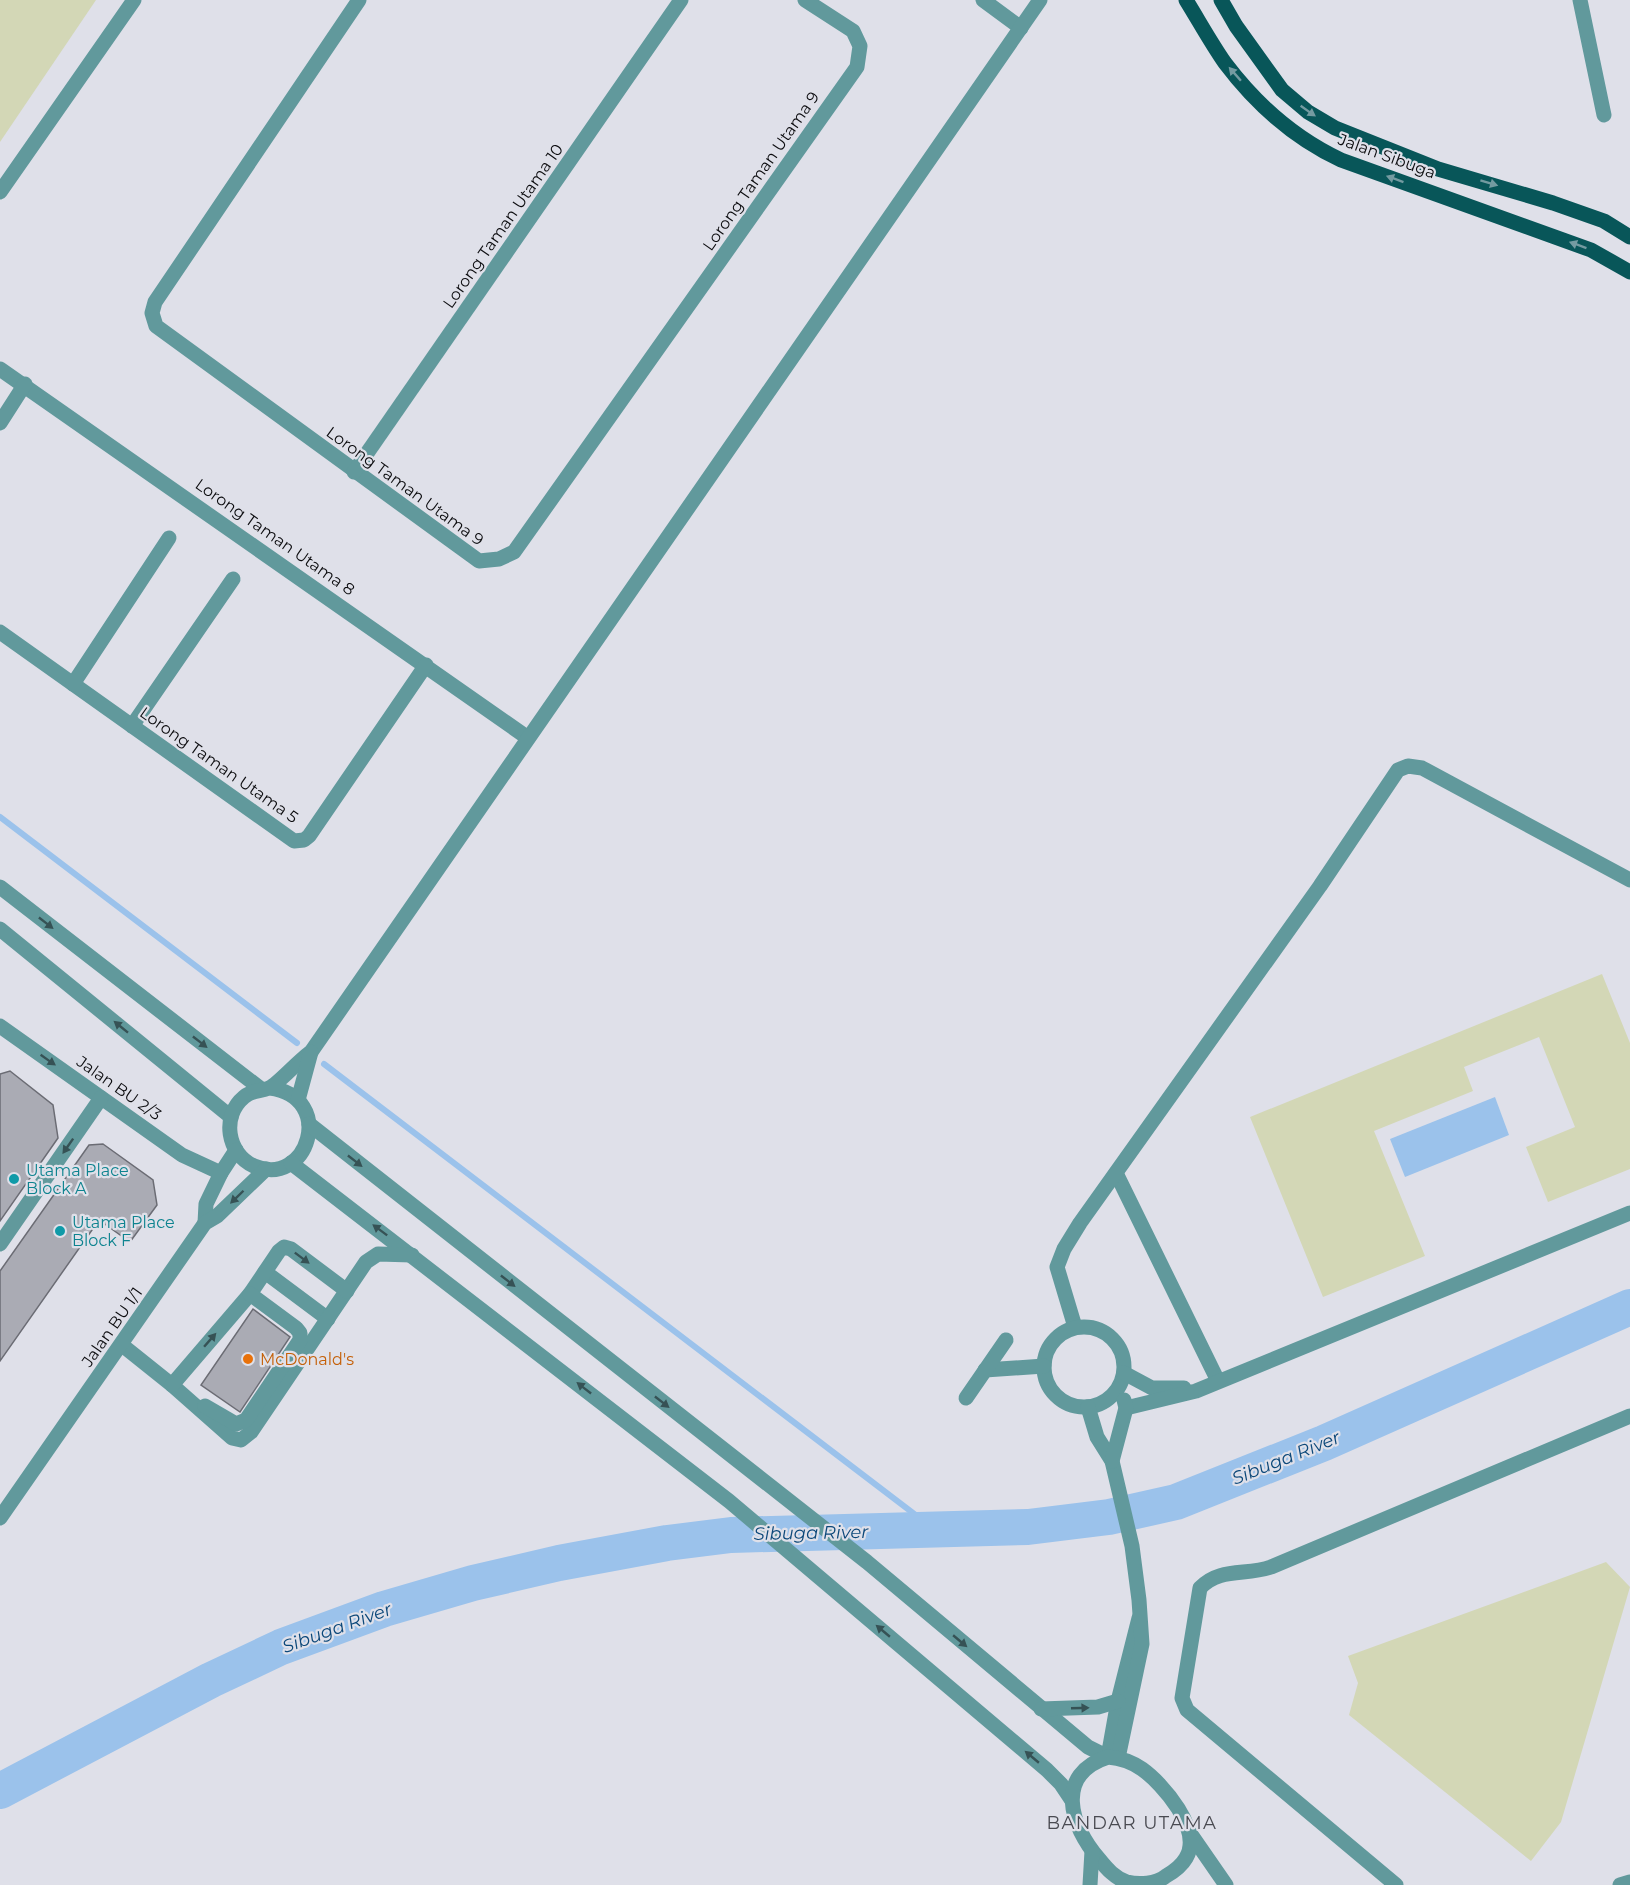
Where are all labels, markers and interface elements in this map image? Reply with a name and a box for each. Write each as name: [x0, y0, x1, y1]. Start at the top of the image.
one-way arrow: [1229, 67, 1242, 82]
street label: Lorong Taman Utama 9: [699, 88, 823, 254]
one-way arrow: [1300, 105, 1316, 117]
street label: Jalan Sibuga: [1335, 129, 1438, 182]
street label: Lorong Taman Utama 10: [439, 140, 567, 312]
one-way arrow: [1386, 173, 1404, 183]
one-way arrow: [1480, 179, 1498, 188]
one-way arrow: [1569, 240, 1587, 250]
street label: Lorong Taman Utama 9: [323, 423, 487, 549]
street label: Lorong Taman Utama 8: [192, 475, 358, 599]
street label: Lorong Taman Utama 5: [136, 703, 302, 827]
one-way arrow: [39, 916, 54, 928]
one-way arrow: [113, 1020, 129, 1033]
one-way arrow: [193, 1036, 208, 1048]
street label: Jalan BU 2/3: [72, 1051, 165, 1124]
one-way arrow: [39, 1054, 55, 1066]
one-way arrow: [63, 1138, 74, 1154]
one-way arrow: [348, 1154, 363, 1166]
place label: Utama Place Block A: [26, 1161, 129, 1198]
marker: Utama Place Block A: [7, 1172, 21, 1186]
one-way arrow: [230, 1190, 244, 1204]
place label: Utama Place Block F: [72, 1213, 175, 1250]
marker: Utama Place Block F: [53, 1224, 67, 1238]
one-way arrow: [372, 1225, 387, 1237]
one-way arrow: [295, 1251, 310, 1263]
one-way arrow: [501, 1275, 516, 1287]
street label: Jalan BU 1/1: [77, 1284, 146, 1371]
one-way arrow: [203, 1333, 216, 1348]
place label: McDonald's: [260, 1350, 354, 1369]
marker: McDonald's: [241, 1352, 255, 1366]
one-way arrow: [576, 1383, 591, 1395]
one-way arrow: [654, 1395, 669, 1407]
water label: Sibuga River: [1229, 1426, 1344, 1490]
water label: Sibuga River: [753, 1521, 869, 1545]
water label: Sibuga River: [279, 1598, 395, 1658]
one-way arrow: [876, 1625, 891, 1638]
one-way arrow: [952, 1634, 967, 1647]
one-way arrow: [1071, 1703, 1090, 1713]
one-way arrow: [1025, 1751, 1040, 1764]
district label: BANDAR UTAMA: [1046, 1812, 1218, 1834]

